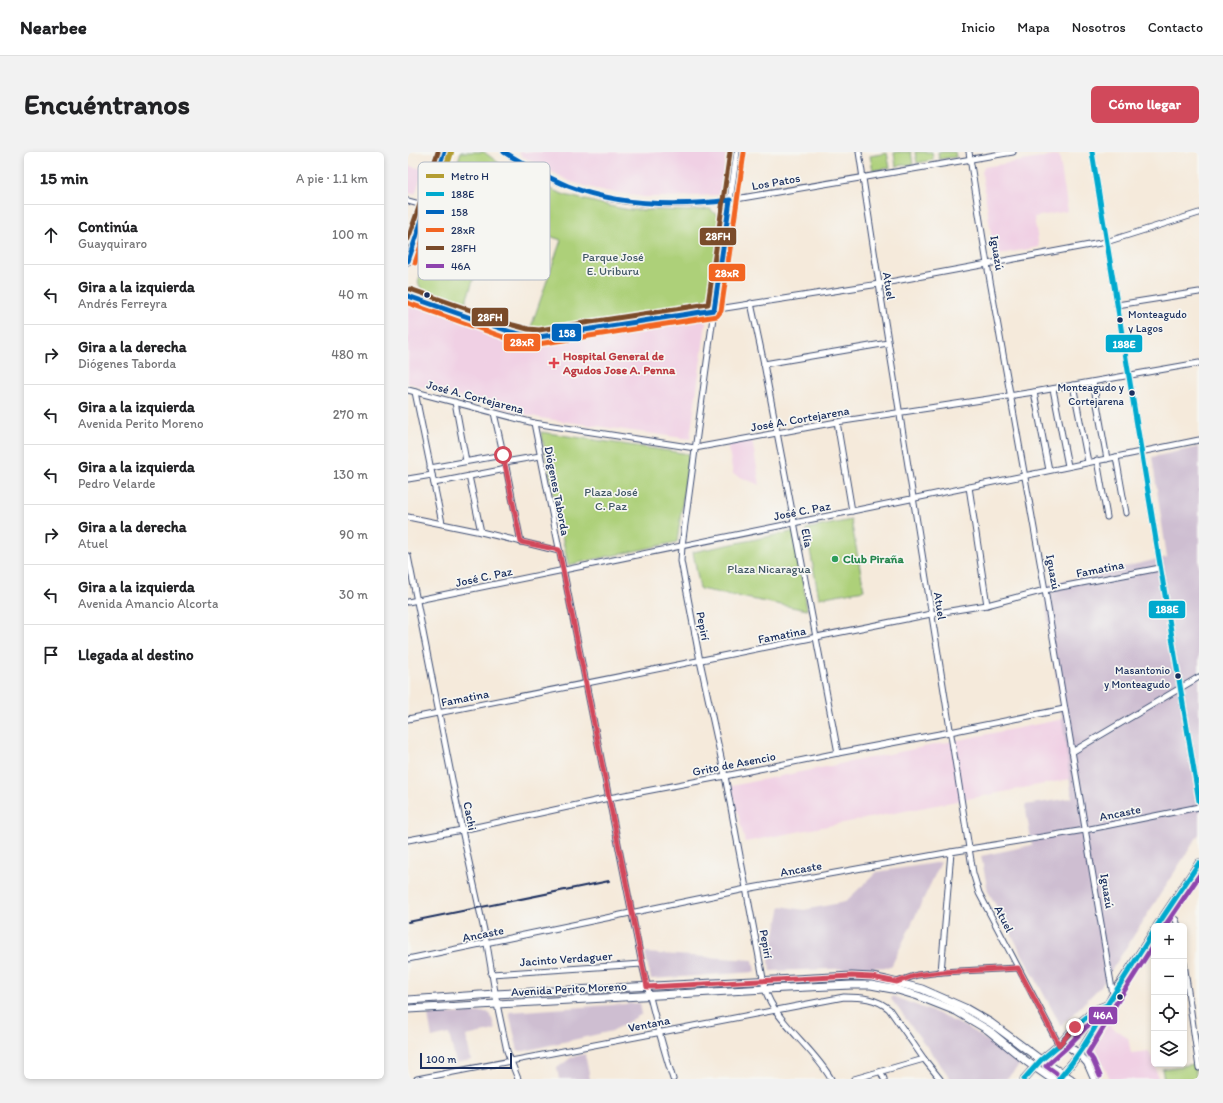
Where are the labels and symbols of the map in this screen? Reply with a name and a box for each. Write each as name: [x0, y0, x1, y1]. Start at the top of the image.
legend: [418, 162, 550, 280]
text: Metro H: [451, 170, 489, 183]
street label: Los Patos: [751, 171, 801, 193]
text: 188E: [451, 188, 474, 201]
text: 158: [451, 206, 468, 219]
text: 28xR: [451, 224, 475, 237]
line badge: 28FH: [699, 227, 737, 246]
text: 28FH: [705, 230, 731, 243]
street label: Iguazú: [987, 234, 1007, 272]
text: 28FH: [451, 242, 476, 255]
park label: Parque José E. Uriburu: [582, 250, 644, 278]
text: 46A: [451, 260, 470, 273]
line badge: 28xR: [708, 263, 746, 282]
text: 28xR: [715, 267, 739, 280]
street label: Atuel: [880, 271, 898, 301]
unlabelled marker: [422, 290, 432, 300]
line badge: 28FH: [471, 307, 509, 327]
place label: Monteagudo y Lagos: [1128, 308, 1187, 335]
text: 28FH: [477, 311, 503, 324]
marker: Monteagudo y Lagos: [1115, 315, 1125, 325]
line badge: 158: [551, 323, 582, 342]
text: 158: [559, 327, 575, 340]
line badge: 28xR: [503, 333, 541, 352]
line badge: 188E: [1105, 334, 1143, 353]
text: 28xR: [510, 336, 534, 349]
text: 188E: [1112, 338, 1136, 351]
place label: Hospital General de Agudos Jose A. Penna: [562, 349, 676, 378]
marker: Hospital General de Agudos Jose A. Penna: [548, 357, 560, 369]
street label: José A. Cortejarena: [425, 377, 525, 417]
place label: Monteagudo y Cortejarena: [1057, 381, 1125, 408]
marker: Monteagudo y Cortejarena: [1127, 388, 1137, 398]
street label: José A. Cortejarena: [750, 403, 850, 435]
street label: Diógenes Taborda: [541, 445, 573, 538]
route start: [494, 446, 512, 464]
park label: Plaza José C. Paz: [584, 485, 638, 513]
street label: José C. Paz: [772, 499, 832, 523]
street label: Elía: [798, 527, 816, 550]
place label: Club Piraña: [843, 552, 904, 566]
street label: Iguazú: [1043, 553, 1063, 591]
marker: Club Piraña: [830, 554, 840, 564]
street label: Famatina: [1075, 557, 1126, 581]
park label: Plaza Nicaragua: [727, 562, 811, 576]
street label: José C. Paz: [454, 564, 514, 590]
street label: Atuel: [931, 591, 949, 621]
line badge: 188E: [1148, 600, 1186, 619]
text: 188E: [1155, 603, 1179, 616]
street label: Pepirí: [693, 610, 713, 642]
street label: Famatina: [757, 623, 808, 647]
place label: Masantonio y Monteagudo: [1104, 664, 1170, 691]
marker: Masantonio y Monteagudo: [1173, 671, 1183, 681]
street label: Famatina: [440, 686, 491, 710]
street label: Grito de Asencio: [691, 749, 777, 779]
street label: Cachi: [460, 801, 480, 831]
street label: Ancaste: [1098, 802, 1142, 824]
street label: Ancaste: [779, 858, 823, 880]
street label: Iguazú: [1097, 872, 1117, 910]
street label: Atuel: [991, 903, 1017, 935]
street label: Ancaste: [461, 923, 505, 945]
street label: Pepirí: [757, 928, 775, 960]
street label: Jacinto Verdaguer: [519, 949, 613, 969]
street label: Avenida Perito Moreno: [511, 979, 627, 999]
unlabelled marker: [1115, 992, 1125, 1002]
line badge: 46A: [1088, 1006, 1118, 1025]
text: 46A: [1093, 1009, 1114, 1022]
street label: Ventana: [627, 1013, 672, 1035]
route end: [1066, 1018, 1084, 1036]
scale bar: [420, 1051, 512, 1070]

